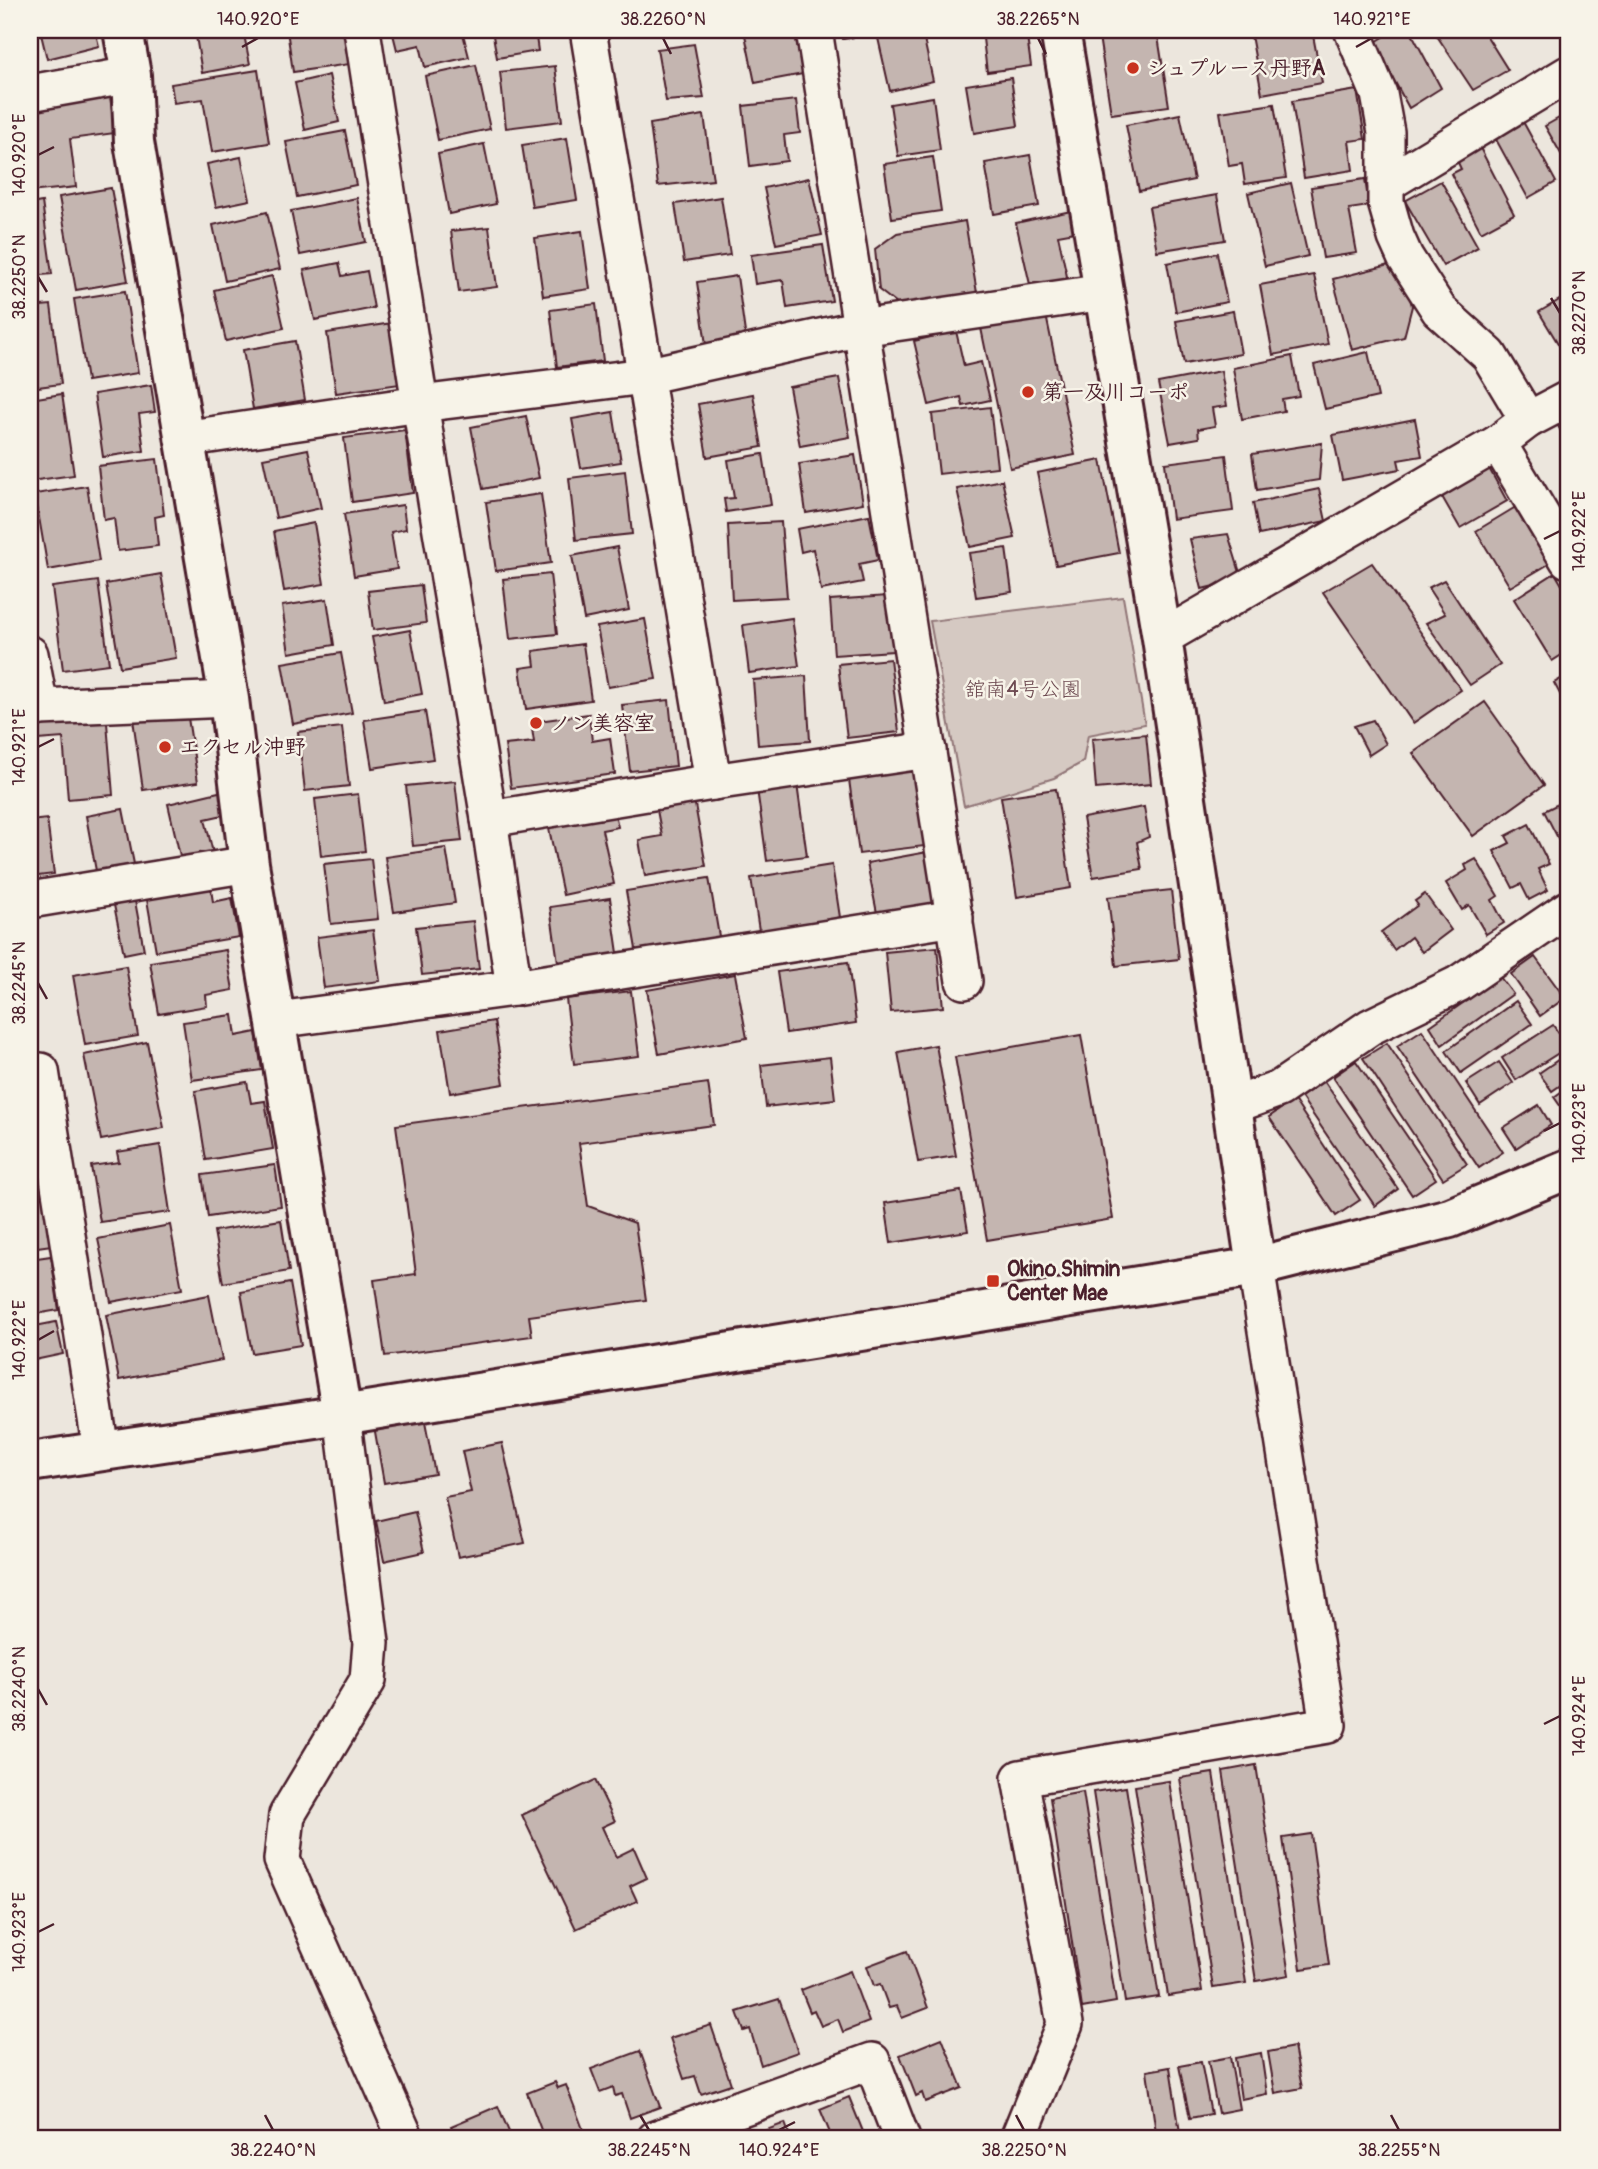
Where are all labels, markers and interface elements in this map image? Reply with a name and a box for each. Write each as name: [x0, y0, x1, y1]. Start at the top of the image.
text: 140.920°E: [217, 8, 299, 31]
text: 38.2260°N: [620, 8, 706, 31]
text: 38.2265°N: [996, 8, 1080, 31]
text: 140.921°E: [1333, 8, 1411, 31]
place label: シュプルース丹野A: [1147, 55, 1326, 82]
marker: シュプルース丹野A: [1125, 60, 1141, 76]
text: 140.920°E: [8, 114, 31, 196]
text: 38.2250°N: [8, 234, 31, 320]
text: 38.2270°N: [1568, 270, 1591, 356]
place label: 第一及川コーポ: [1042, 379, 1189, 406]
marker: 第一及川コーポ: [1020, 384, 1036, 400]
text: 140.922°E: [1568, 491, 1591, 571]
park label: 舘南4号公園: [964, 676, 1082, 703]
text: 140.921°E: [8, 708, 31, 786]
place label: ノン美容室: [550, 710, 655, 737]
marker: ノン美容室: [528, 715, 544, 731]
place label: エクセル沖野: [179, 734, 306, 761]
marker: エクセル沖野: [157, 739, 173, 755]
text: 38.2245°N: [8, 941, 31, 1025]
text: 140.923°E: [1568, 1083, 1591, 1163]
place label: Okino Shimin Center Mae: [1007, 1256, 1120, 1307]
marker: Okino Shimin Center Mae: [985, 1273, 1001, 1289]
text: 140.922°E: [8, 1300, 31, 1380]
text: 38.2240°N: [8, 1646, 31, 1732]
text: 140.924°E: [1568, 1676, 1591, 1756]
text: 140.923°E: [8, 1892, 31, 1972]
text: 38.2240°N: [230, 2139, 316, 2162]
text: 38.2245°N: [607, 2139, 691, 2162]
text: 140.924°E: [739, 2139, 819, 2162]
text: 38.2250°N: [981, 2139, 1067, 2162]
text: 38.2255°N: [1358, 2139, 1440, 2162]

